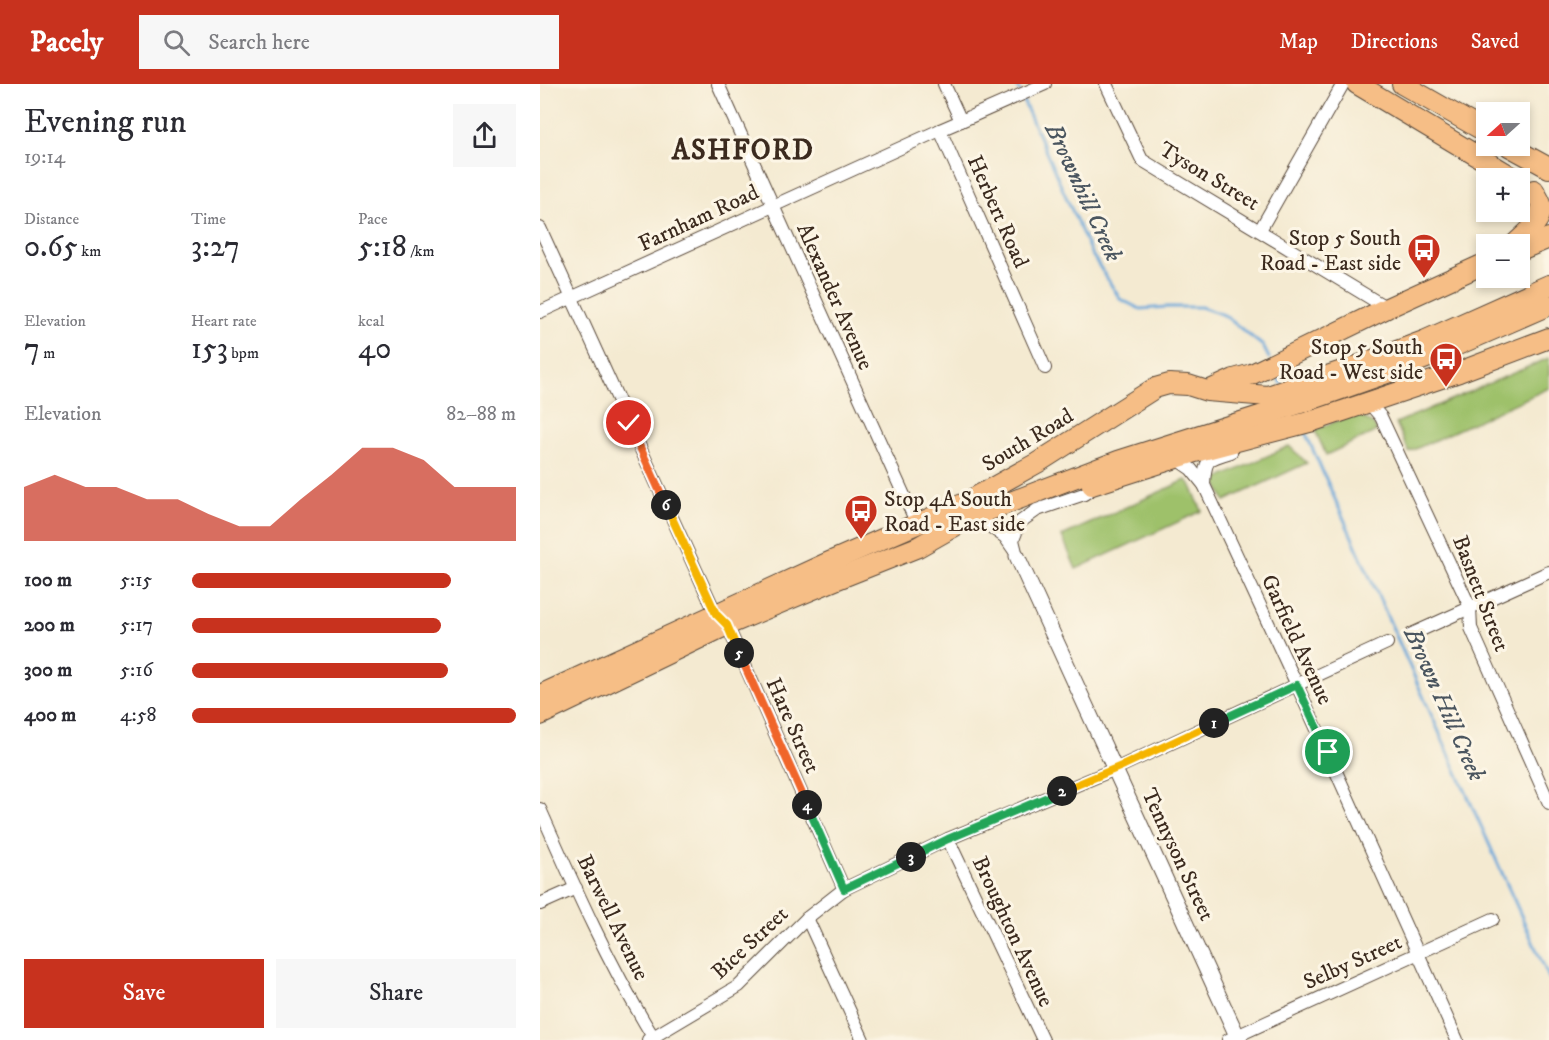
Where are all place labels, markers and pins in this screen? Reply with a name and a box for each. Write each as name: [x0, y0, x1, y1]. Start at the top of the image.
place label: Stop 5 South Road - East side: [1260, 225, 1401, 277]
bus stop icon: Stop 5 South Road - East side: [1406, 232, 1442, 279]
place label: Stop 5 South Road - West side: [1279, 334, 1423, 386]
bus stop icon: Stop 5 South Road - West side: [1428, 341, 1464, 388]
pin: [603, 397, 654, 448]
place label: Stop 4A South Road - East side: [884, 486, 1025, 538]
pin: 6: [651, 490, 681, 520]
bus stop icon: Stop 4A South Road - East side: [843, 493, 879, 540]
pin: 5: [724, 638, 754, 668]
pin: 1: [1199, 708, 1229, 738]
pin: [1302, 726, 1353, 777]
pin: 2: [1047, 776, 1077, 806]
pin: 4: [792, 790, 822, 820]
pin: 3: [896, 842, 926, 872]

